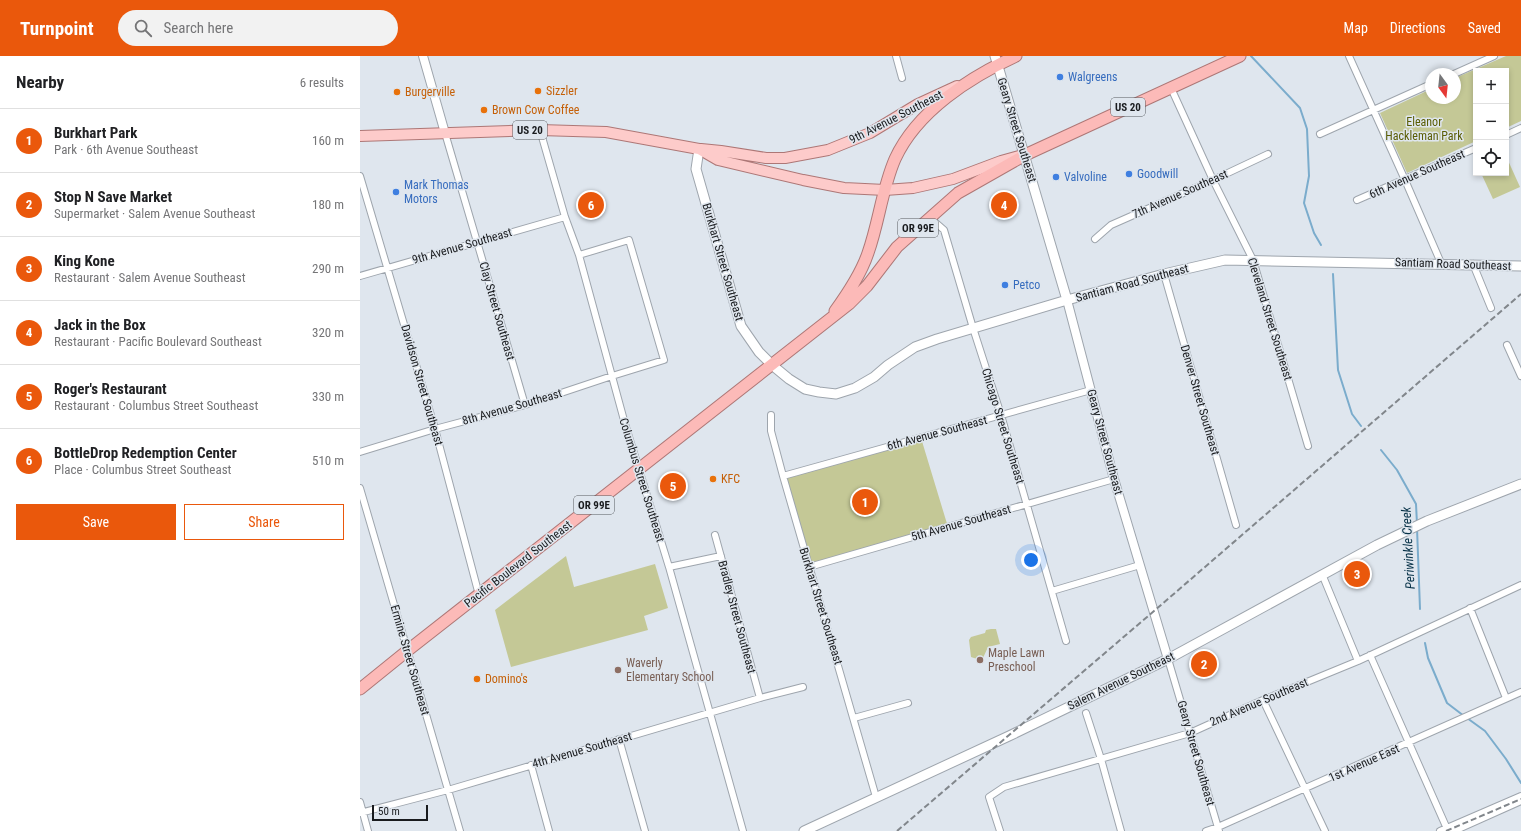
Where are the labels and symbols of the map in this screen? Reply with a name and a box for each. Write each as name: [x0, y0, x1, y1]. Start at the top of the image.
north arrow: [1425, 68, 1461, 104]
place label: Walgreens: [1068, 70, 1117, 84]
marker: Walgreens: [1055, 72, 1065, 82]
street label: Geary Street Southeast: [994, 76, 1040, 184]
place label: Sizzler: [546, 84, 578, 98]
place label: Burgerville: [405, 85, 456, 99]
marker: Sizzler: [533, 86, 543, 96]
marker: Burgerville: [392, 87, 402, 97]
street label: 9th Avenue Southeast: [847, 87, 946, 147]
road number: US 20: [1111, 98, 1145, 116]
place label: Brown Cow Coffee: [492, 103, 580, 117]
marker: Brown Cow Coffee: [479, 105, 489, 115]
park label: Eleanor Hackleman Park: [1385, 115, 1463, 143]
road number: US 20: [513, 121, 547, 139]
street label: 6th Avenue Southeast: [1367, 146, 1467, 201]
street label: 7th Avenue Southeast: [1130, 166, 1230, 221]
place label: Goodwill: [1137, 167, 1178, 181]
marker: Goodwill: [1124, 169, 1134, 179]
place label: Valvoline: [1064, 170, 1107, 184]
marker: Valvoline: [1051, 172, 1061, 182]
place label: Mark Thomas Motors: [404, 178, 469, 206]
marker: Mark Thomas Motors: [391, 187, 401, 197]
pin: 6: [578, 190, 604, 220]
pin: 4: [991, 190, 1017, 220]
street label: Burkhart Street Southeast: [699, 201, 747, 323]
road number: OR 99E: [898, 219, 938, 237]
street label: 9th Avenue Southeast: [411, 225, 514, 267]
street label: Santiam Road Southeast: [1395, 255, 1512, 273]
street label: Cleveland Street Southeast: [1245, 256, 1295, 382]
street label: Clay Street Southeast: [476, 260, 518, 362]
street label: Santiam Road Southeast: [1074, 261, 1190, 305]
place label: Petco: [1013, 278, 1040, 292]
marker: Petco: [1000, 280, 1010, 290]
street label: Davidson Street Southeast: [398, 323, 446, 447]
street label: Denver Street Southeast: [1178, 343, 1223, 457]
street label: Chicago Street Southeast: [979, 367, 1027, 486]
street label: 8th Avenue Southeast: [461, 386, 564, 428]
street label: Geary Street Southeast: [1084, 388, 1126, 497]
street label: 6th Avenue Southeast: [885, 413, 989, 453]
street label: Columbus Street Southeast: [616, 416, 668, 544]
pin: 5: [660, 471, 686, 501]
place label: KFC: [721, 472, 740, 486]
marker: KFC: [708, 474, 718, 484]
pin: 1: [852, 487, 878, 517]
road number: OR 99E: [574, 496, 614, 514]
street label: 5th Avenue Southeast: [910, 502, 1013, 544]
water label: Periwinkle Creek: [1398, 506, 1418, 590]
street label: Pacific Boulevard Southeast: [462, 517, 575, 610]
street label: Burkhart Street Southeast: [796, 546, 846, 667]
your location: [1021, 550, 1041, 570]
street label: Bradley Street Southeast: [715, 559, 759, 675]
pin: 3: [1344, 559, 1370, 589]
street label: Ermine Street Southeast: [388, 603, 433, 717]
place label: Maple Lawn Preschool: [988, 646, 1045, 674]
street label: Salem Avenue Southeast: [1065, 649, 1177, 713]
pin: 2: [1191, 649, 1217, 679]
marker: Maple Lawn Preschool: [975, 655, 985, 665]
place label: Waverly Elementary School: [626, 656, 714, 684]
marker: Waverly Elementary School: [613, 665, 623, 675]
place label: Domino's: [485, 672, 528, 686]
marker: Domino's: [472, 674, 482, 684]
street label: 2nd Avenue Southeast: [1208, 675, 1311, 729]
street label: Geary Street Southeast: [1174, 699, 1218, 808]
street label: 4th Avenue Southeast: [531, 729, 634, 771]
street label: 1st Avenue East: [1327, 741, 1402, 785]
scale bar: [372, 803, 428, 822]

